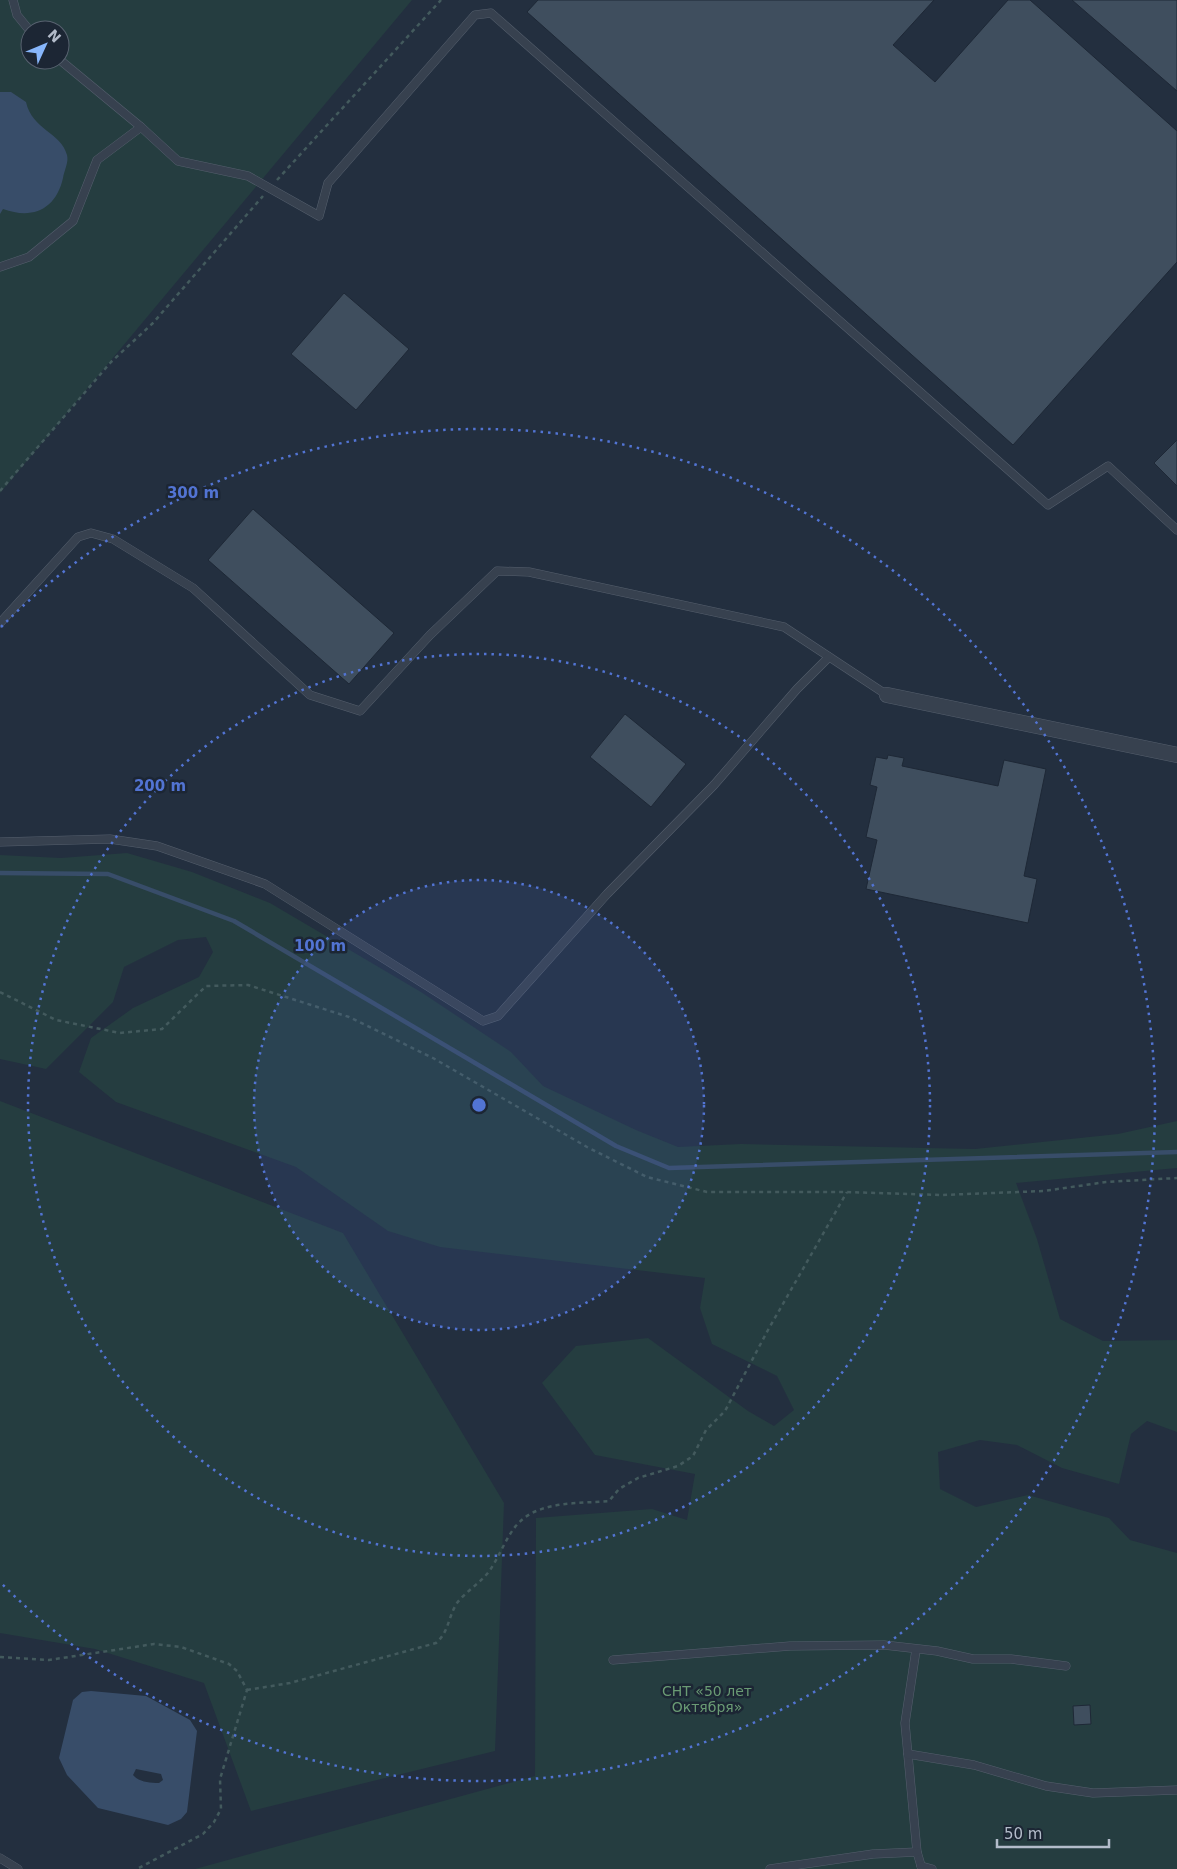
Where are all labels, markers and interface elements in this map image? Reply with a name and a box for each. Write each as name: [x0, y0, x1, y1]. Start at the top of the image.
north arrow: [20, 20, 70, 70]
text: N: [45, 26, 64, 46]
text: 300 m: [167, 484, 219, 502]
text: 200 m: [134, 777, 186, 795]
text: 100 m: [294, 937, 346, 955]
centre of rings: [470, 1096, 488, 1114]
park label: СНТ «50 лет Октября»: [662, 1683, 752, 1715]
scale bar: [997, 1816, 1110, 1848]
text: 50 m: [1004, 1825, 1042, 1843]

